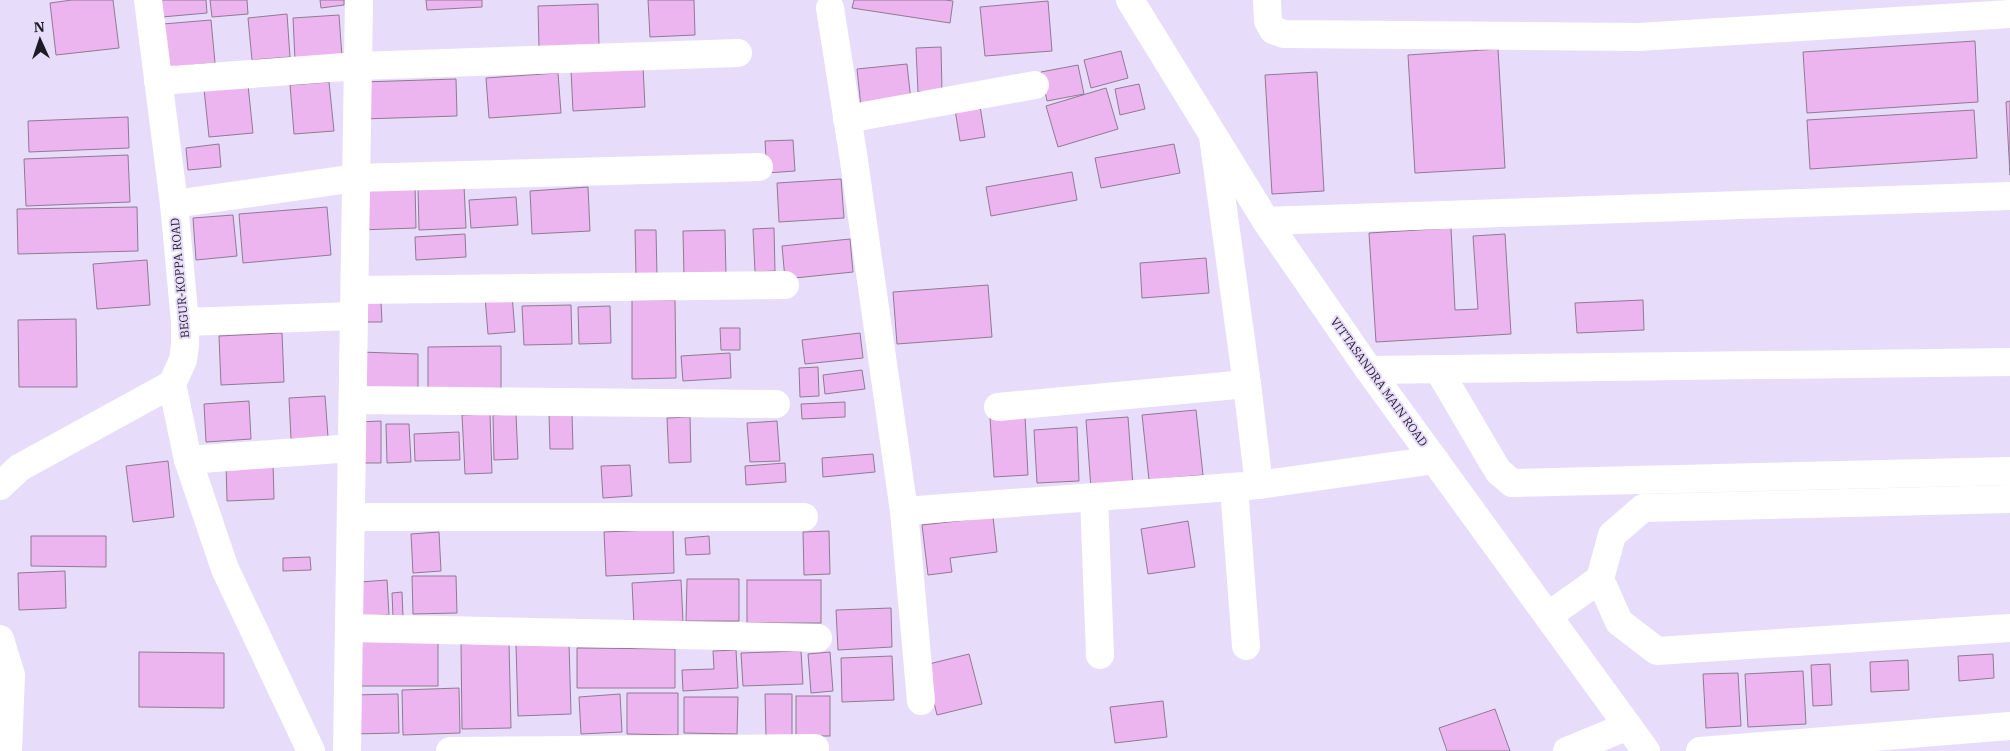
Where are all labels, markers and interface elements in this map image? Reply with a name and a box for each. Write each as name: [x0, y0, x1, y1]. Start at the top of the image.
north arrow: [15, 15, 65, 65]
text: N: [33, 18, 45, 36]
street label: BEGUR-KOPPA ROAD: [167, 217, 192, 339]
street label: VITTASANDRA MAIN ROAD: [1328, 314, 1431, 449]

